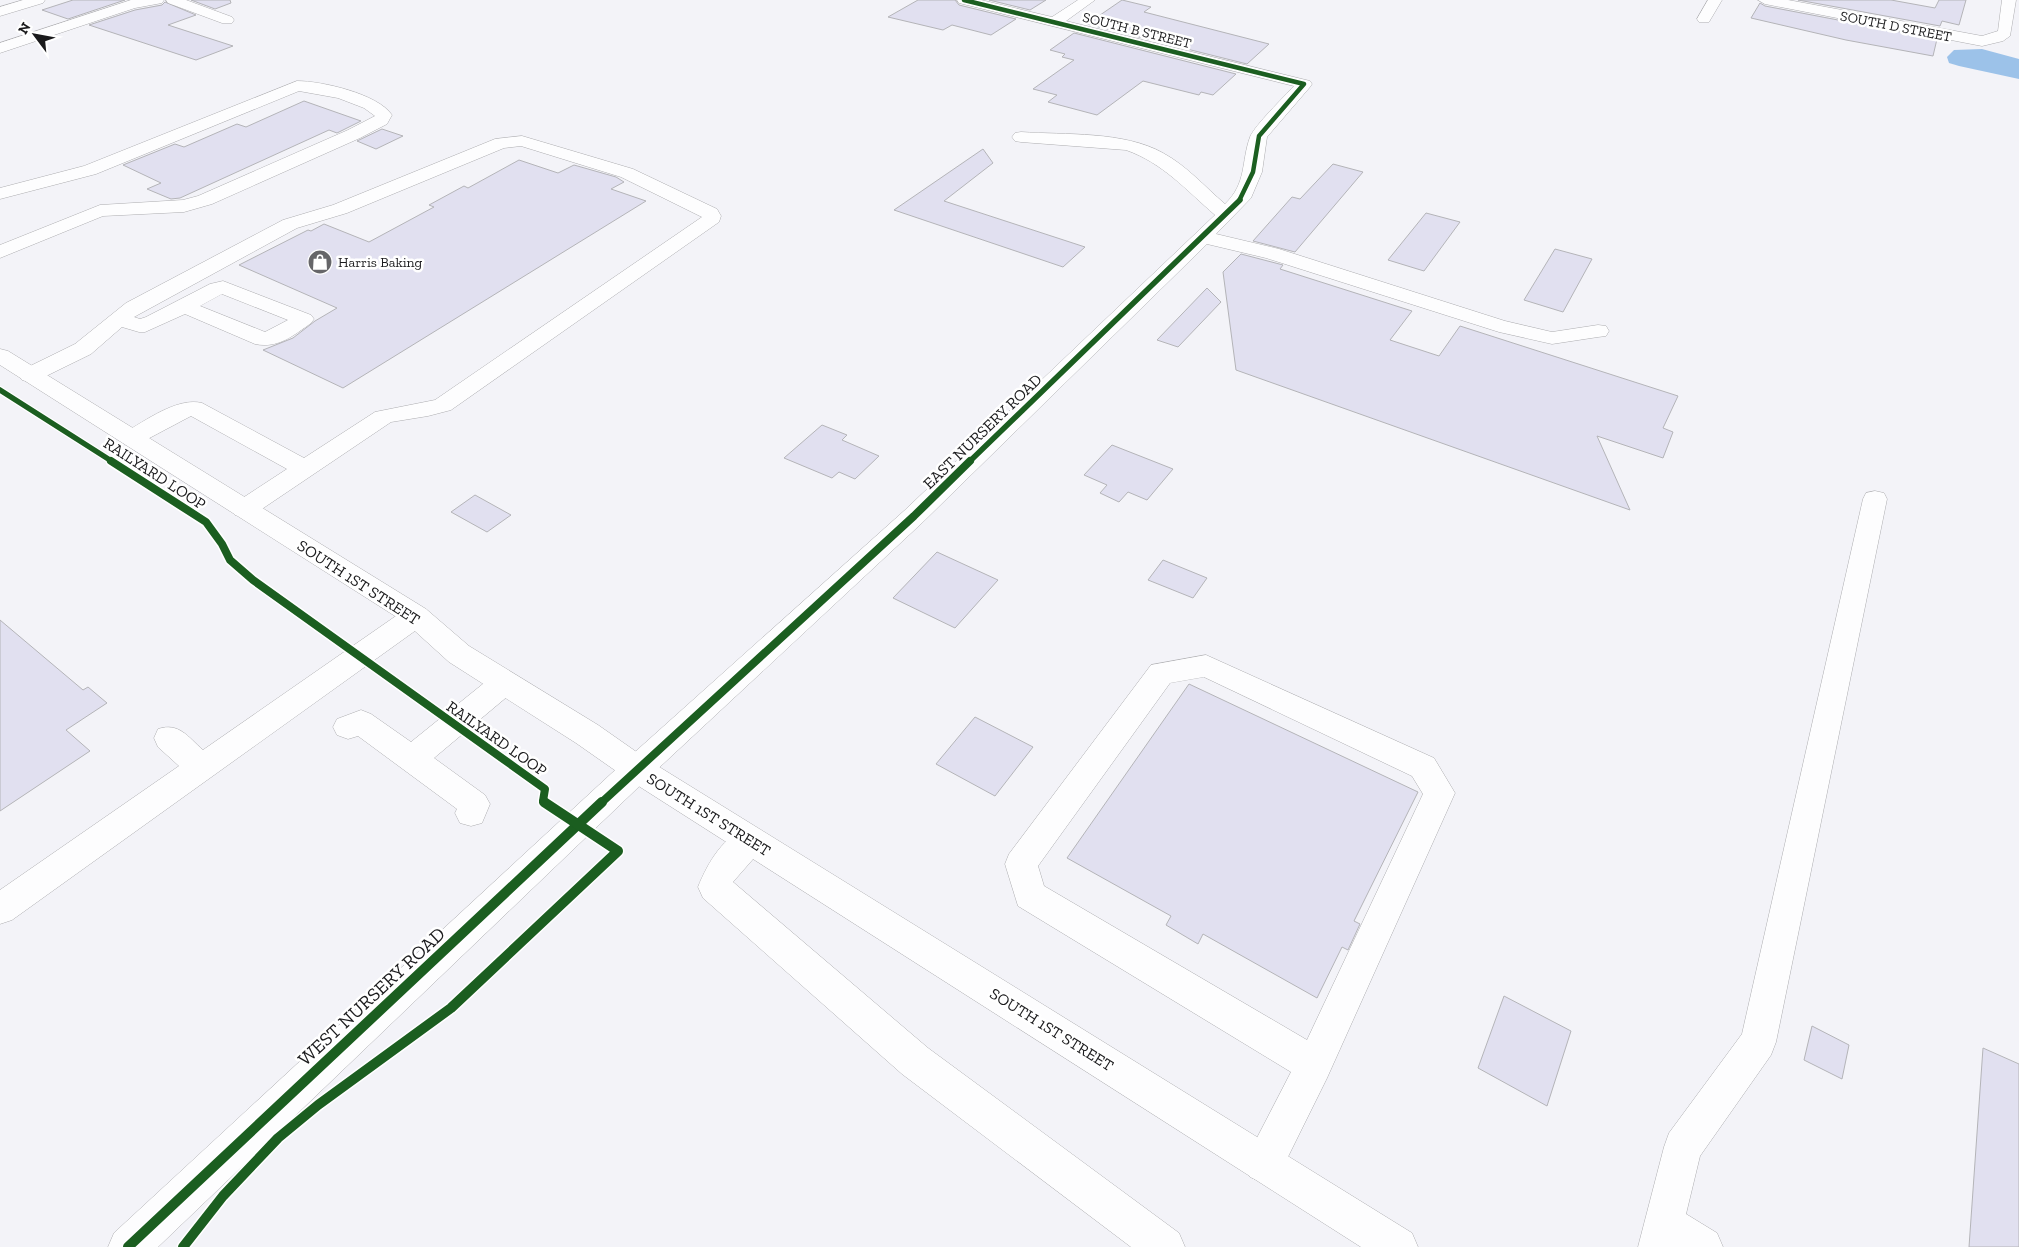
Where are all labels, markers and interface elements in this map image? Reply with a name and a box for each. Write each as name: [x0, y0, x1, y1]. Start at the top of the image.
street label: SOUTH D STREET: [1839, 7, 1953, 46]
street label: SOUTH B STREET: [1081, 9, 1193, 52]
north arrow: [10, 10, 60, 60]
text: N: [14, 19, 35, 37]
shop icon: Harris Baking: [307, 249, 333, 275]
place label: Harris Baking: [338, 254, 423, 271]
street label: EAST NURSERY ROAD: [919, 370, 1046, 493]
street label: RAILYARD LOOP: [100, 433, 209, 514]
street label: SOUTH 1ST STREET: [294, 536, 424, 629]
street label: RAILYARD LOOP: [443, 697, 551, 780]
street label: SOUTH 1ST STREET: [643, 769, 774, 860]
street label: WEST NURSERY ROAD: [293, 922, 450, 1070]
street label: SOUTH 1ST STREET: [986, 984, 1117, 1075]

